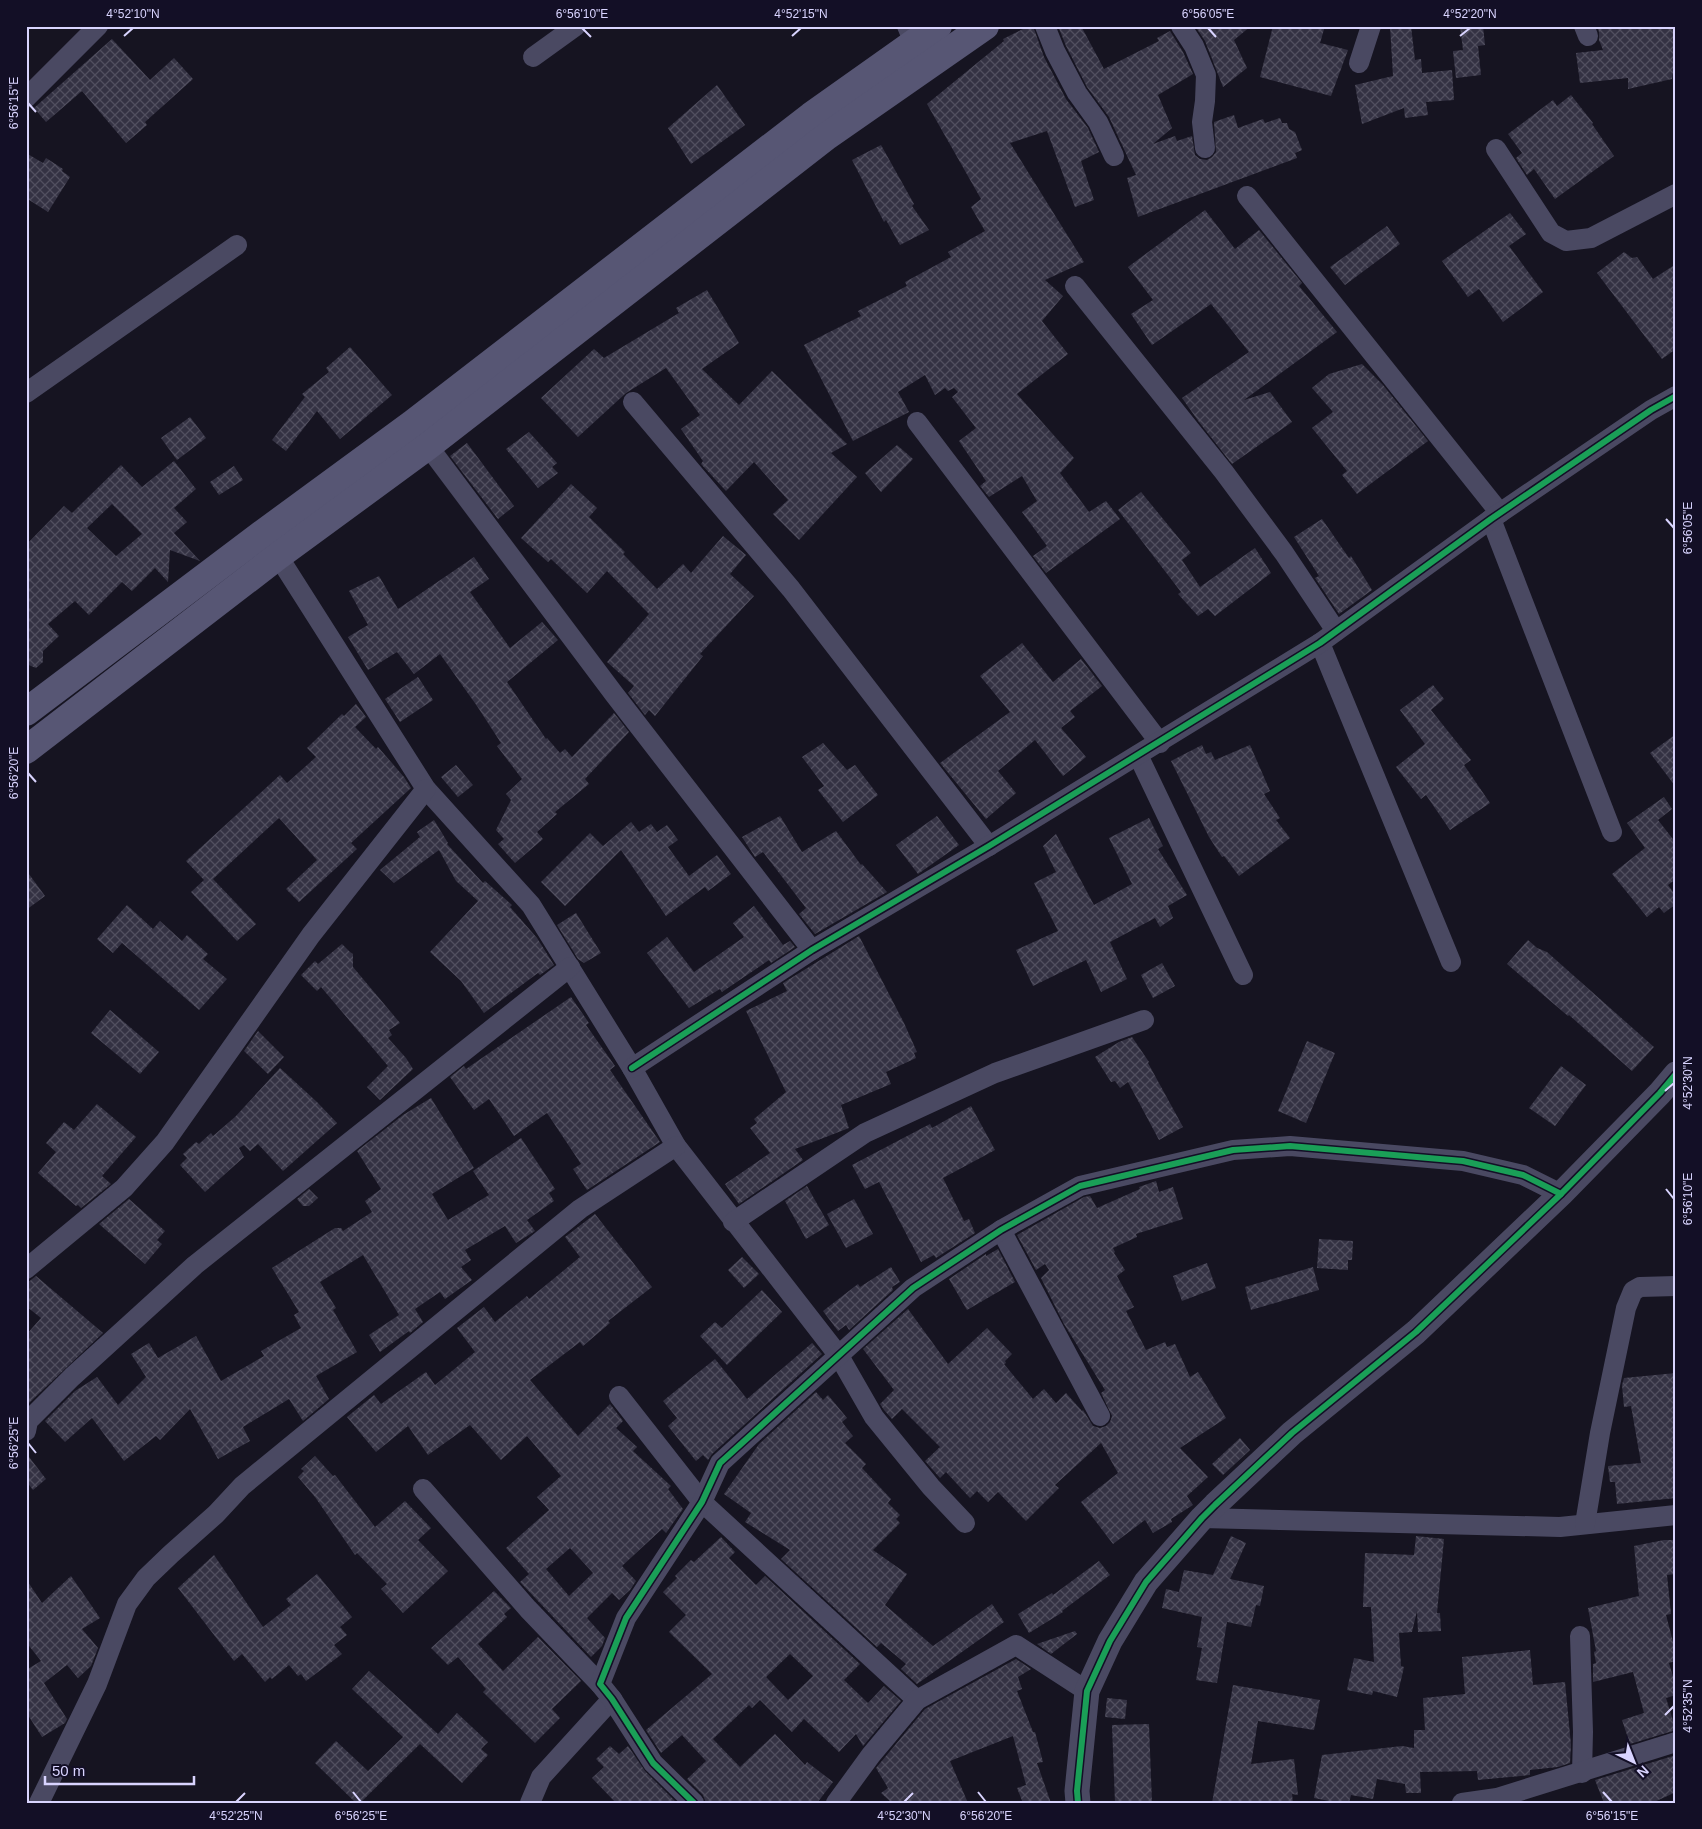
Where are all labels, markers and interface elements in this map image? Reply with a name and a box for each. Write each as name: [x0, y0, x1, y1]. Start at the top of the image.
text: 4°52'10"N: [106, 7, 160, 21]
text: 6°56'10"E: [556, 7, 608, 21]
text: 4°52'15"N: [774, 7, 828, 21]
text: 6°56'05"E: [1182, 7, 1234, 21]
text: 4°52'20"N: [1443, 7, 1497, 21]
text: 6°56'15"E: [7, 77, 21, 129]
text: 6°56'05"E: [1681, 502, 1695, 554]
text: 6°56'20"E: [7, 747, 21, 799]
text: 4°52'30"N: [1681, 1056, 1695, 1110]
text: 6°56'10"E: [1681, 1173, 1695, 1225]
text: 6°56'25"E: [7, 1417, 21, 1469]
text: 4°52'35"N: [1681, 1679, 1695, 1733]
north arrow: [1610, 1736, 1660, 1786]
scale bar: [45, 1754, 194, 1786]
text: 50 m: [52, 1762, 85, 1779]
text: N: [1634, 1762, 1652, 1781]
text: 4°52'25"N: [209, 1809, 263, 1823]
text: 6°56'25"E: [335, 1809, 387, 1823]
text: 4°52'30"N: [877, 1809, 931, 1823]
text: 6°56'20"E: [960, 1809, 1012, 1823]
text: 6°56'15"E: [1586, 1809, 1638, 1823]

